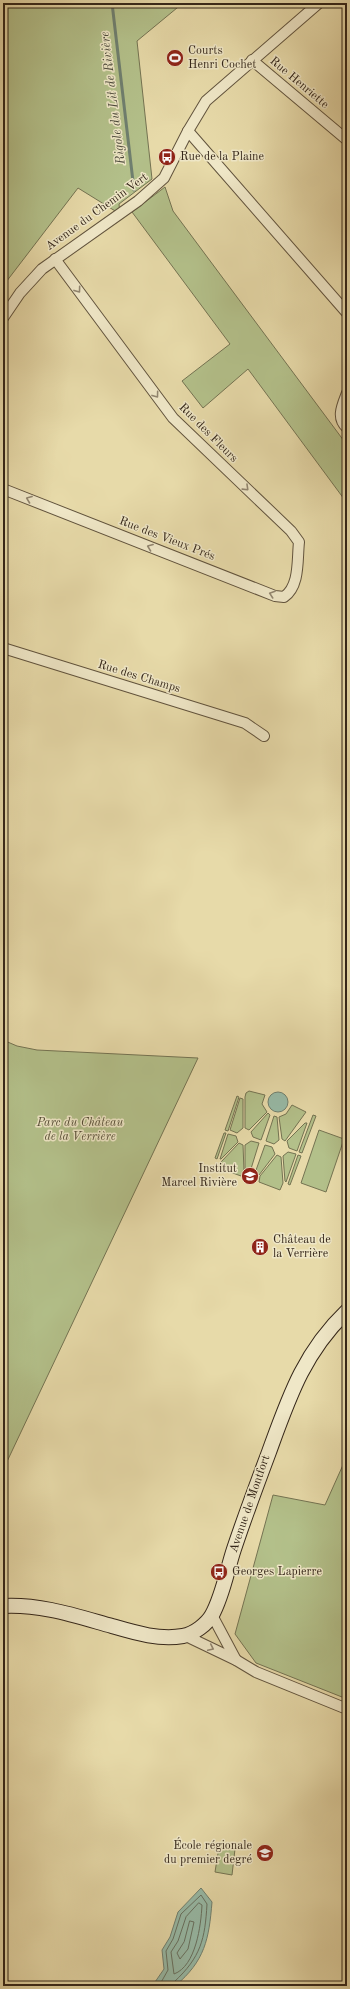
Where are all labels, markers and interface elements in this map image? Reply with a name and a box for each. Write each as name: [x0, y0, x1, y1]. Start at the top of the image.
water label: Rigole du Lit de Rivière: [98, 31, 128, 166]
place label: Courts Henri Cochet: [188, 45, 256, 71]
sports icon: Courts Henri Cochet: [165, 48, 185, 68]
street label: Rue Henriette: [267, 55, 331, 111]
bus stop icon: Rue de la Plaine: [157, 147, 177, 167]
place label: Rue de la Plaine: [180, 151, 265, 163]
street label: Avenue du Chemin Vert: [44, 171, 150, 253]
one-way arrow: [74, 286, 81, 293]
one-way arrow: [151, 391, 158, 398]
street label: Rue des Fleurs: [176, 401, 240, 465]
one-way arrow: [241, 483, 249, 491]
one-way arrow: [26, 496, 33, 504]
street label: Rue des Vieux Prés: [117, 515, 217, 563]
one-way arrow: [147, 544, 155, 552]
one-way arrow: [268, 590, 275, 599]
street label: Rue des Champs: [96, 659, 182, 695]
park label: Parc du Château de la Verrière: [36, 1117, 123, 1143]
place label: Institut Marcel Rivière: [161, 1163, 237, 1189]
school or university icon: Institut Marcel Rivière: [240, 1166, 260, 1186]
place label: Château de la Verrière: [273, 1234, 331, 1260]
building icon: Château de la Verrière: [250, 1237, 270, 1257]
street label: Avenue de Montfort: [228, 1454, 272, 1554]
bus stop icon: Georges Lapierre: [209, 1562, 229, 1582]
place label: Georges Lapierre: [232, 1566, 322, 1578]
one-way arrow: [206, 1643, 214, 1651]
place label: École régionale du premier degré: [164, 1837, 252, 1866]
school or university icon: École régionale du premier degré: [255, 1843, 275, 1863]

